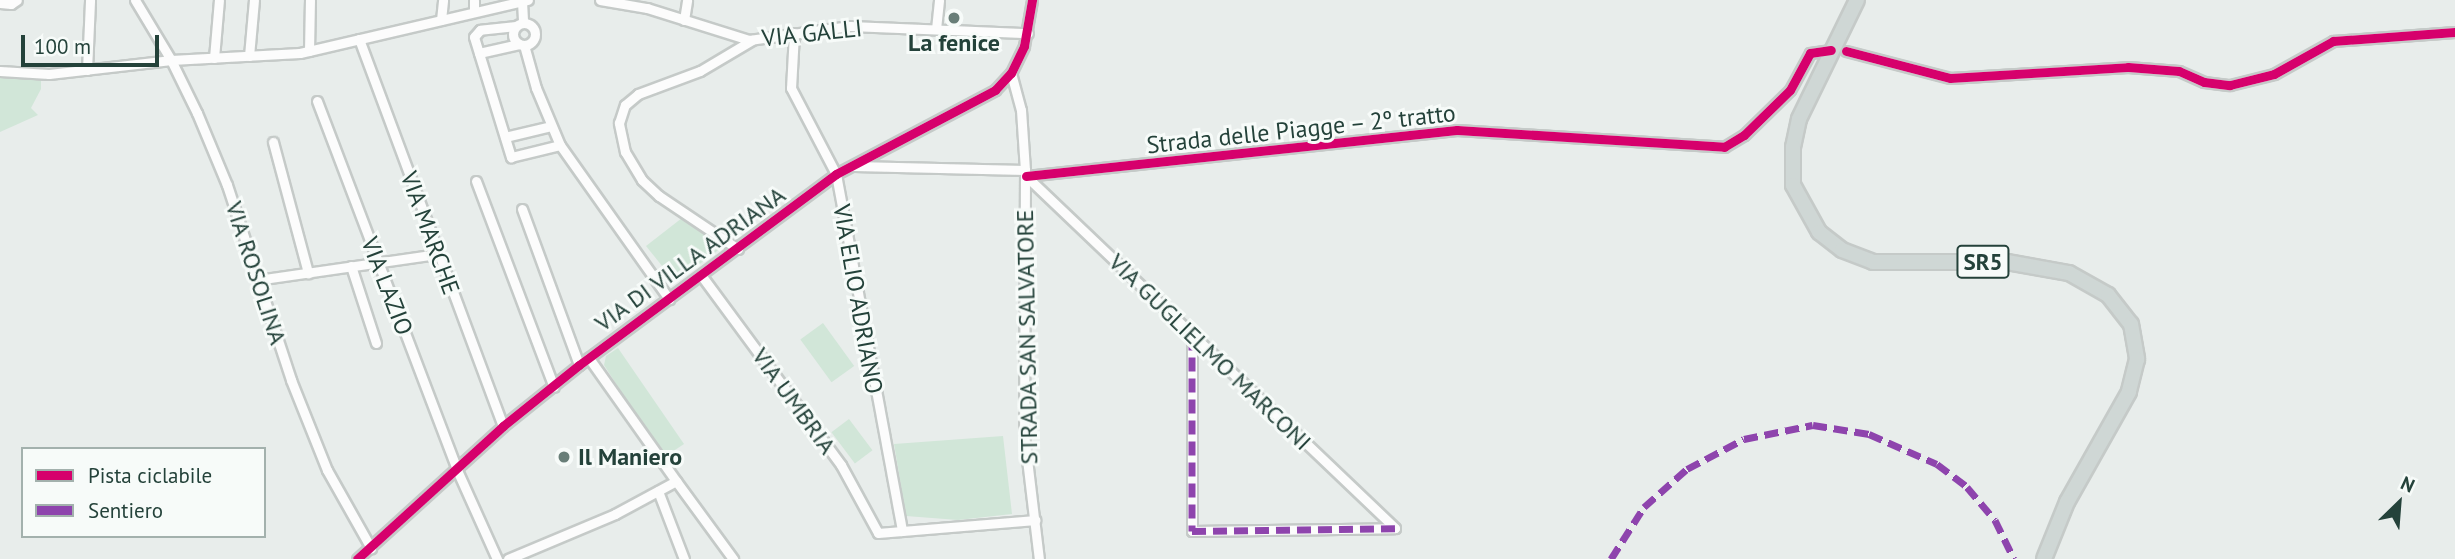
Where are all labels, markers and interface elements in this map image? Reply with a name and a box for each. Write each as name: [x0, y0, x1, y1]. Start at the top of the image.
marker: La fenice: [946, 10, 962, 26]
street label: VIA GALLI: [760, 13, 864, 53]
scale bar: [24, 21, 163, 65]
place label: La fenice: [908, 29, 1000, 57]
text: 100 m: [34, 33, 91, 60]
street label: Strada delle Piagge – 2º tratto: [1143, 98, 1459, 160]
street label: VIA MARCHE: [394, 167, 466, 299]
street label: VIA DI VILLA ADRIANA: [588, 179, 792, 339]
street label: VIA ROSOLINA: [219, 197, 293, 349]
street label: VIA ELIO ADRIANO: [827, 201, 889, 397]
street label: STRADA SAN SALVATORE: [1010, 209, 1044, 465]
street label: VIA LAZIO: [355, 232, 419, 340]
road number: SR5: [1955, 243, 2011, 282]
street label: VIA GUGLIELMO MARCONI: [1102, 247, 1318, 457]
street label: VIA UMBRIA: [746, 342, 842, 460]
place label: Il Maniero: [578, 443, 682, 471]
legend: [21, 447, 266, 538]
marker: Il Maniero: [556, 449, 572, 465]
text: Pista ciclabile: [88, 462, 212, 489]
north arrow: [2364, 468, 2434, 538]
text: N: [2397, 470, 2419, 497]
text: Sentiero: [88, 497, 163, 524]

